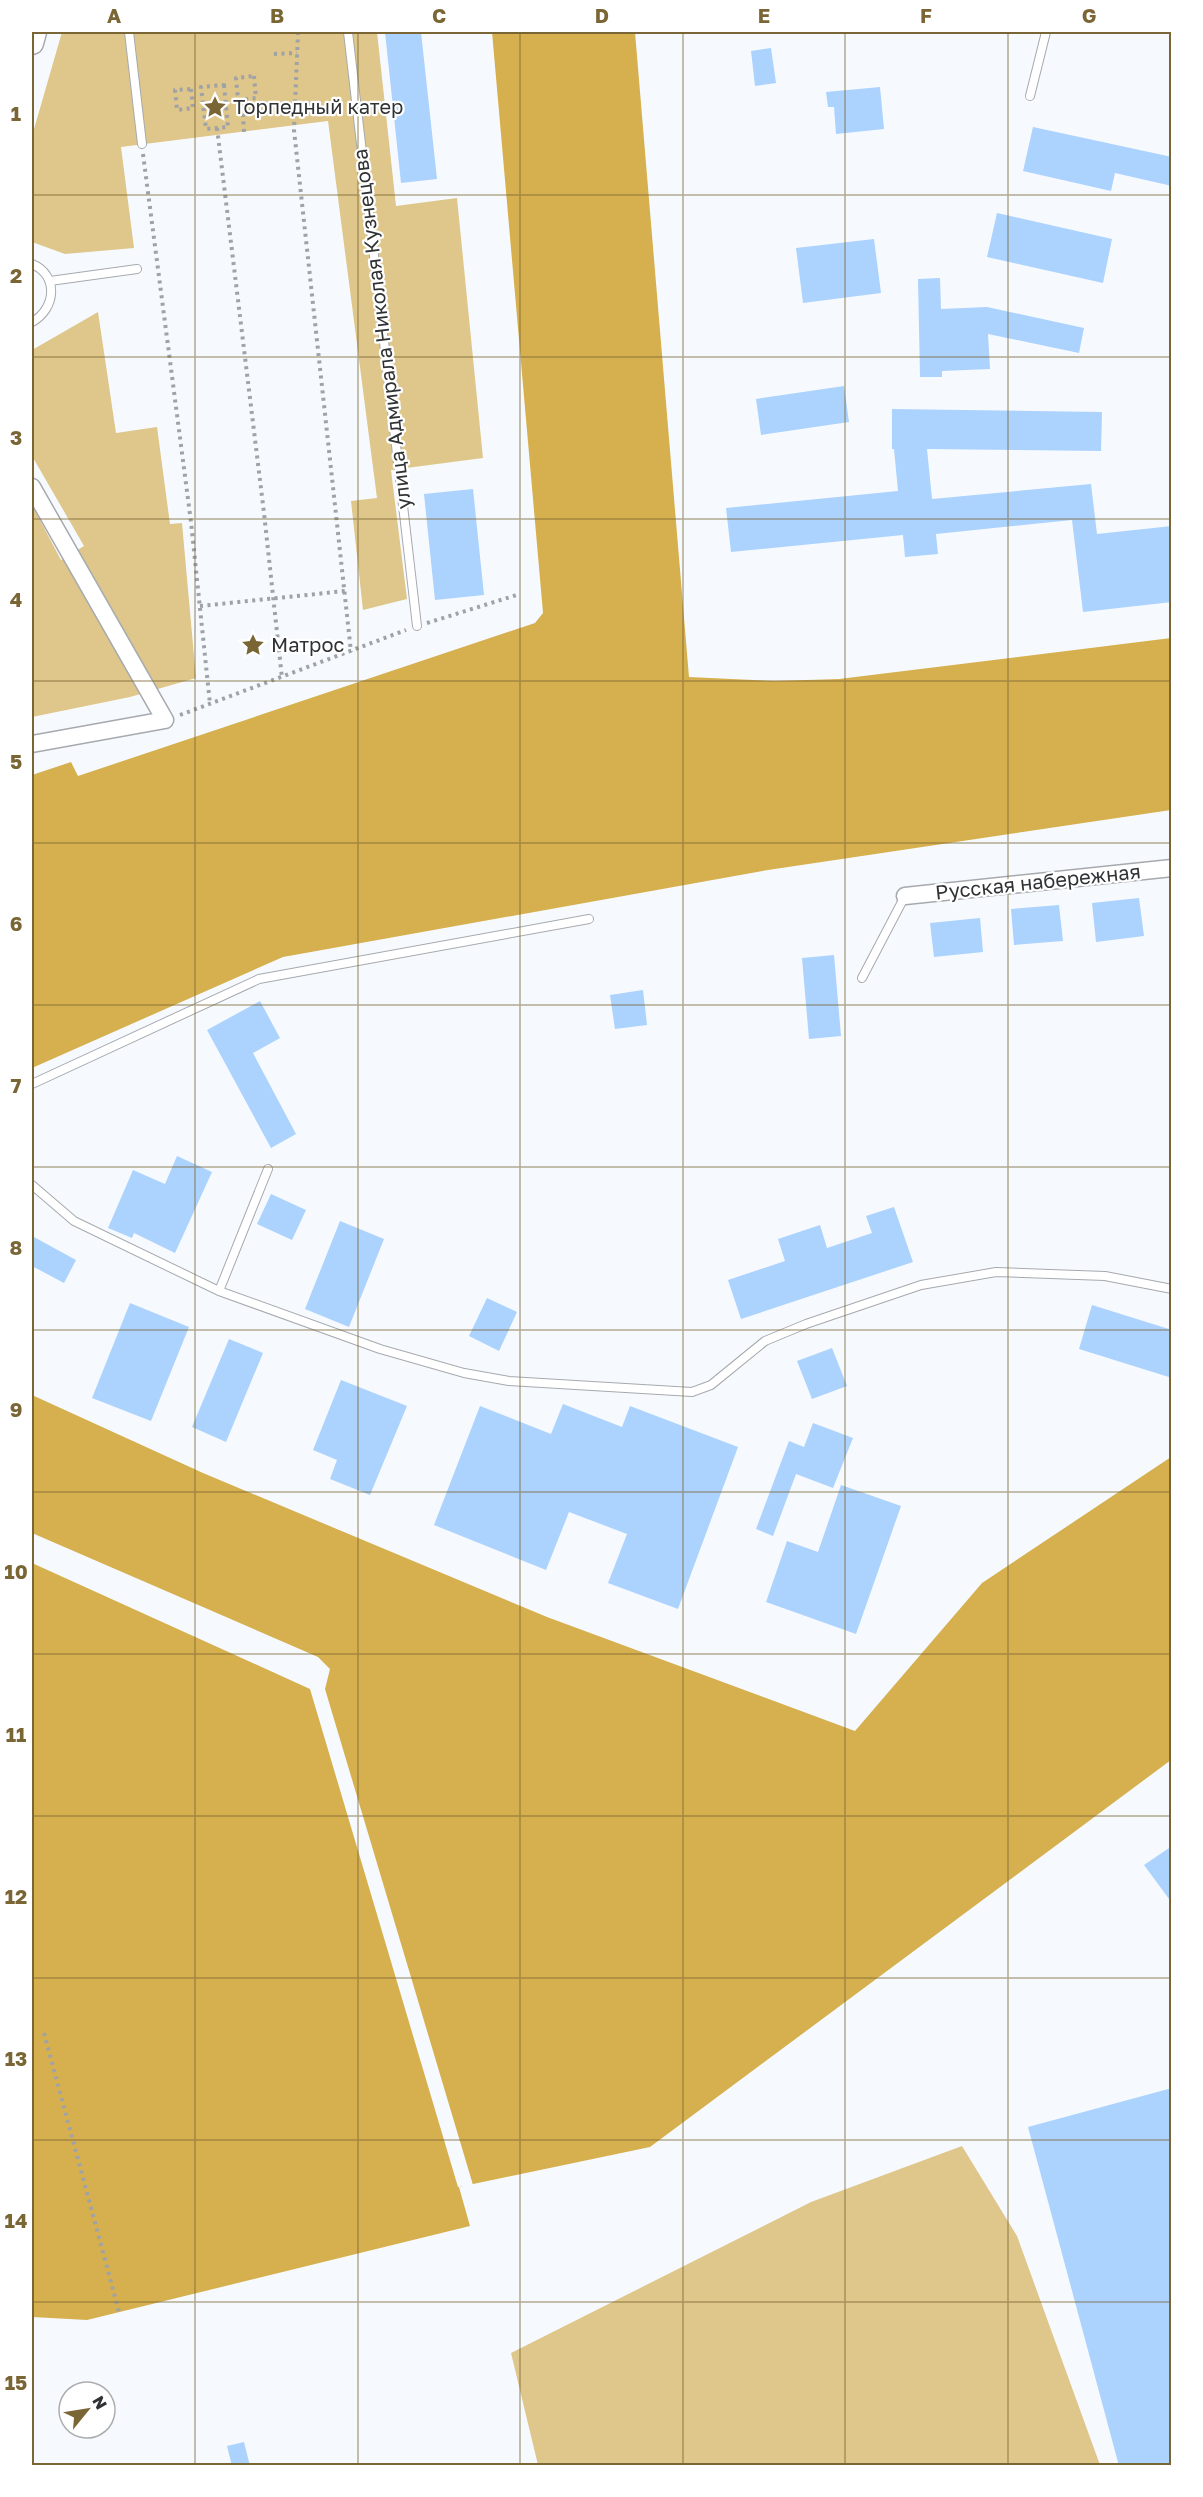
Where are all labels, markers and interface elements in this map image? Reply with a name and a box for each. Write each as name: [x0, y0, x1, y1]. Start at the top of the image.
text: A: [107, 3, 121, 27]
text: B: [270, 3, 284, 27]
text: C: [432, 3, 446, 27]
text: D: [595, 3, 609, 27]
text: E: [758, 3, 770, 27]
text: F: [920, 3, 932, 27]
text: G: [1082, 3, 1096, 27]
place icon: Торпедный катер: [202, 94, 228, 120]
place label: Торпедный катер: [233, 94, 403, 118]
text: 1: [11, 101, 21, 125]
street label: улица Адмирала Николая Кузнецова: [347, 148, 415, 511]
text: 2: [10, 263, 22, 287]
text: 3: [10, 425, 22, 449]
text: 4: [10, 587, 22, 611]
place icon: Матрос: [240, 632, 266, 658]
place label: Матрос: [271, 632, 344, 656]
text: 5: [10, 749, 22, 773]
street label: Русская набережная: [934, 858, 1142, 904]
text: 6: [10, 911, 22, 935]
text: 7: [11, 1073, 22, 1097]
text: 8: [10, 1235, 22, 1259]
text: 9: [10, 1397, 22, 1421]
text: 10: [4, 1559, 28, 1583]
text: 11: [6, 1722, 26, 1746]
text: 12: [5, 1884, 27, 1908]
text: 13: [5, 2046, 27, 2070]
text: 14: [5, 2208, 27, 2232]
text: 15: [5, 2370, 27, 2394]
north arrow: [57, 2380, 117, 2440]
text: N: [88, 2392, 112, 2413]

